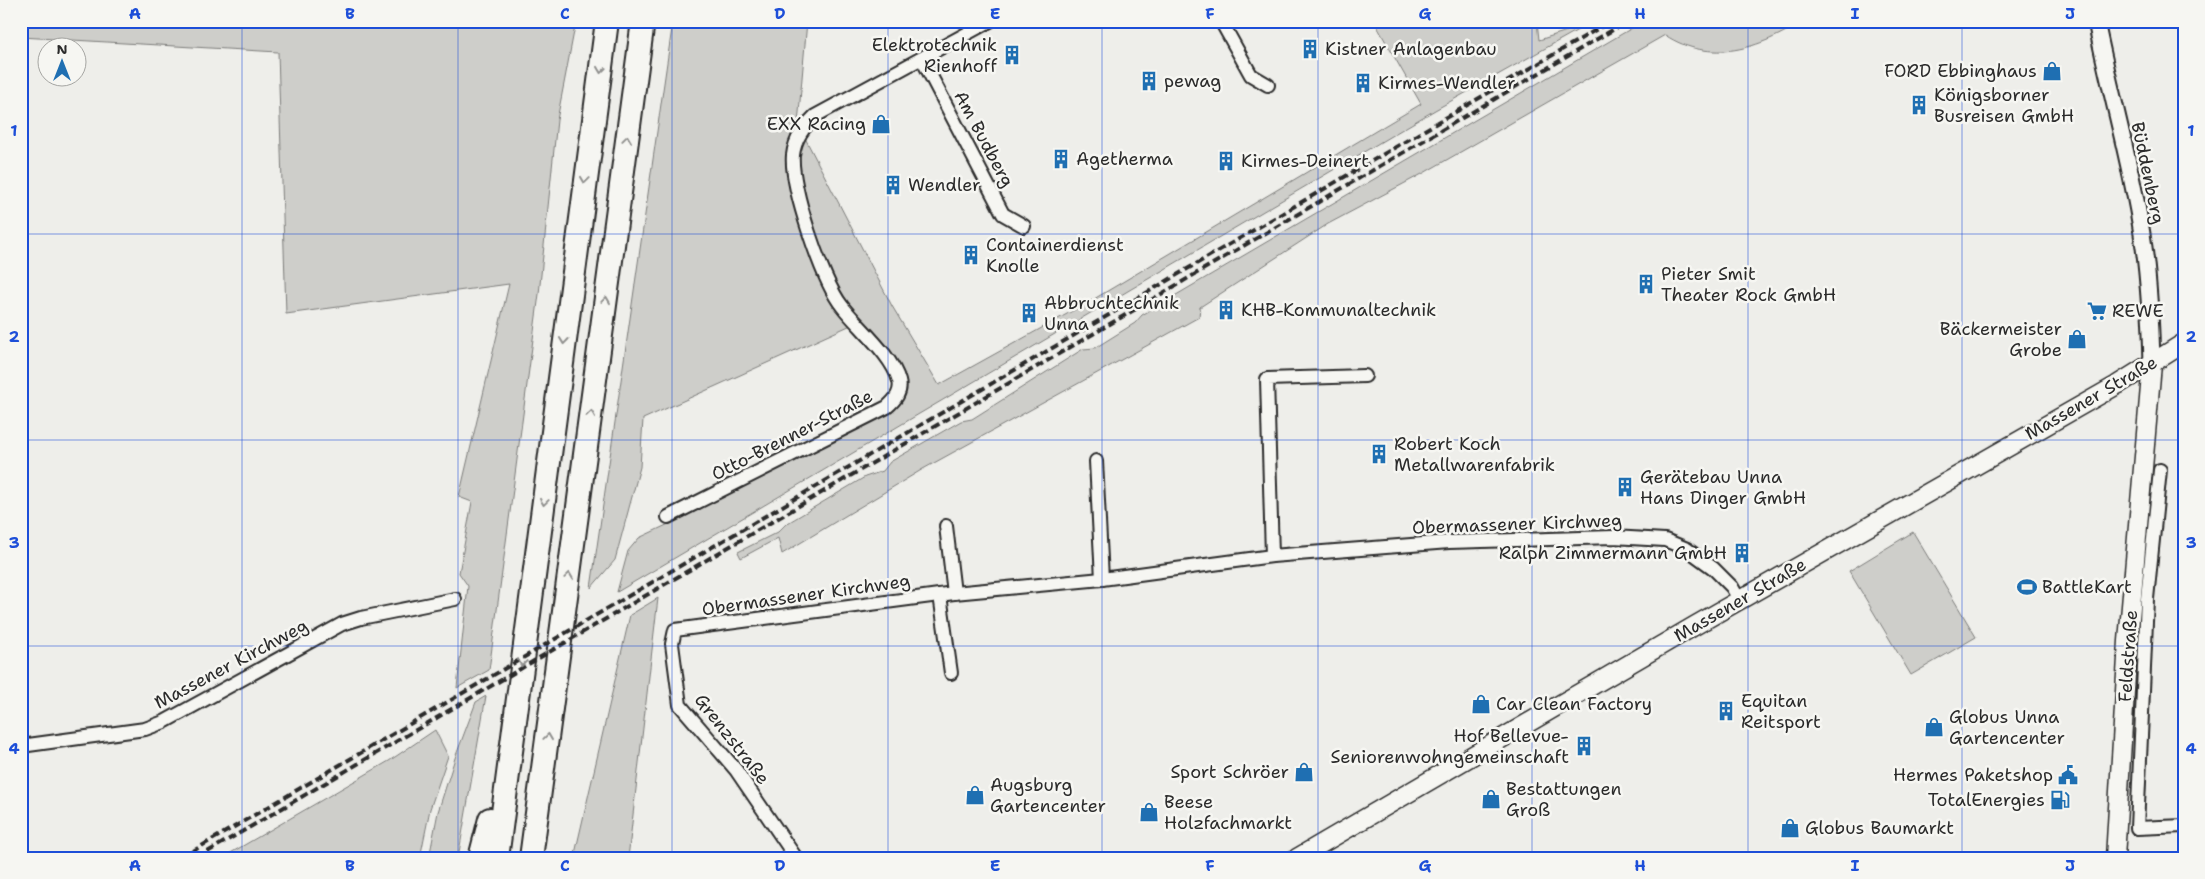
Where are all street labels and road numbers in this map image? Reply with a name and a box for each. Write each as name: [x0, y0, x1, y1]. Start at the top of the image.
street label: Am Budberg: [949, 87, 1019, 191]
street label: Büddenberg: [2125, 120, 2171, 226]
street label: Massener Straße: [2020, 350, 2162, 446]
street label: Otto-Brenner-Straße: [707, 384, 877, 486]
street label: Obermassener Kirchweg: [1412, 508, 1622, 540]
street label: Massener Straße: [1669, 552, 1811, 648]
street label: Obermassener Kirchweg: [700, 568, 912, 622]
street label: Feldstraße: [2113, 609, 2143, 703]
street label: Massener Kirchweg: [150, 613, 312, 715]
street label: Grenzstraße: [689, 689, 775, 789]

